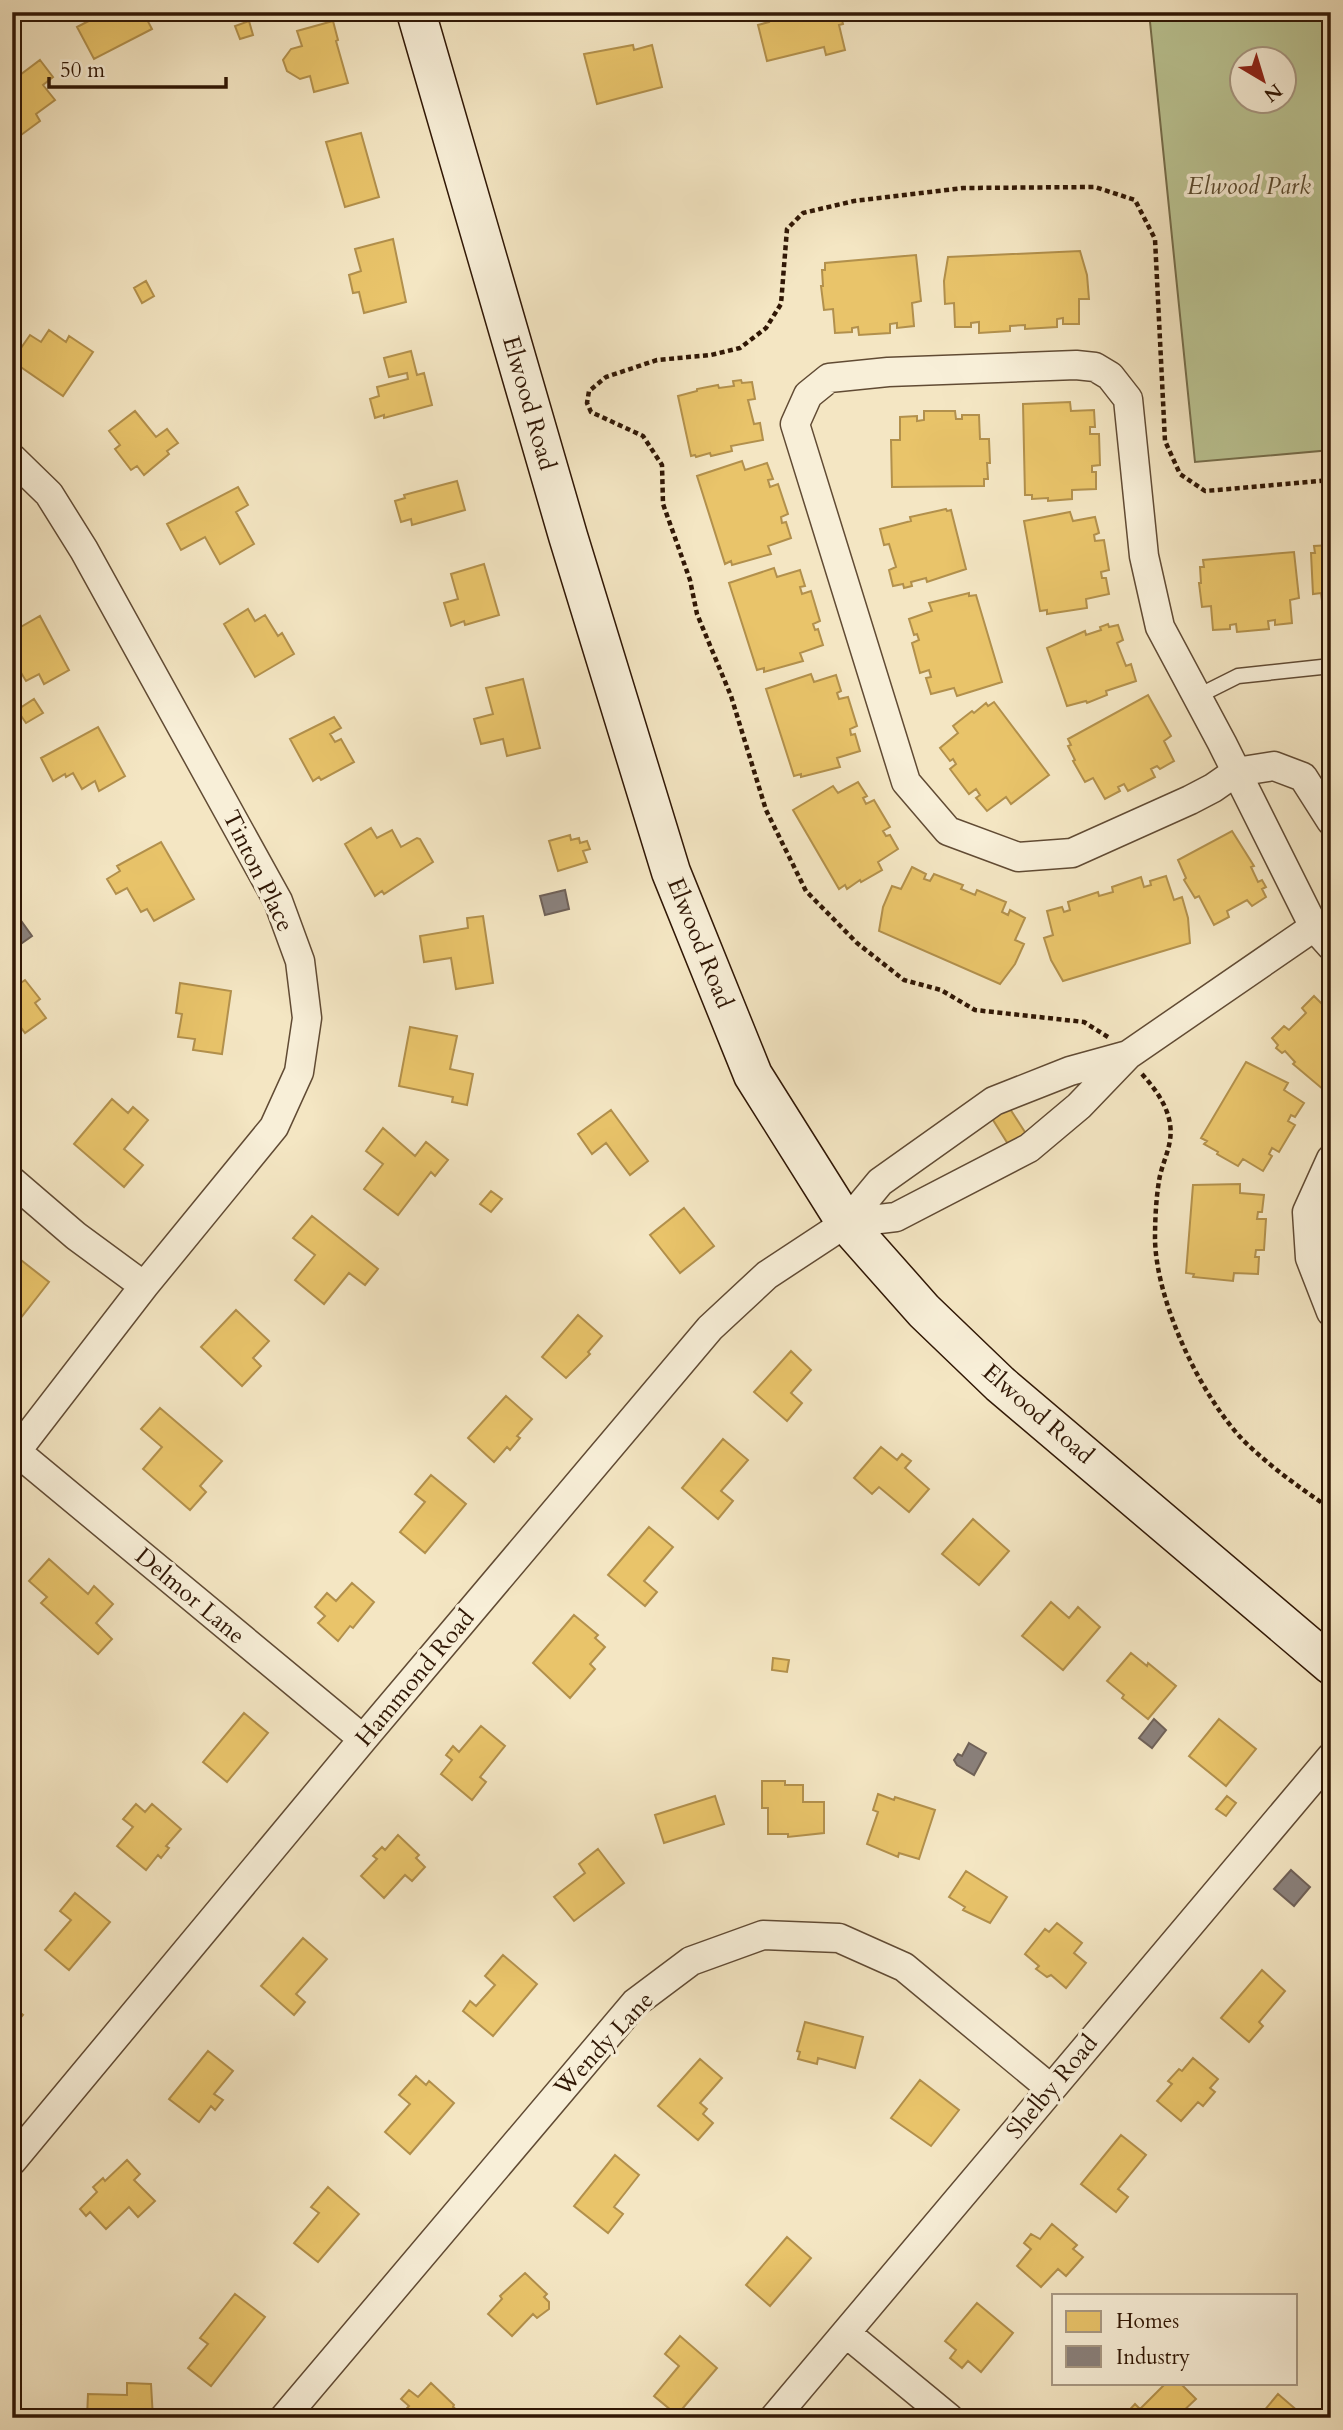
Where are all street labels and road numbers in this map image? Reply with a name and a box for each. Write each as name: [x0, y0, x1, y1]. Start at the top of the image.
street label: Elwood Road: [494, 332, 564, 474]
street label: Tinton Place: [214, 805, 302, 937]
street label: Elwood Road: [659, 873, 741, 1013]
street label: Elwood Road: [975, 1356, 1101, 1472]
street label: Delmor Lane: [128, 1540, 252, 1652]
street label: Hammond Road: [348, 1602, 482, 1754]
street label: Wendy Lane: [546, 1984, 661, 2104]
street label: Shelby Road: [999, 2028, 1106, 2146]

